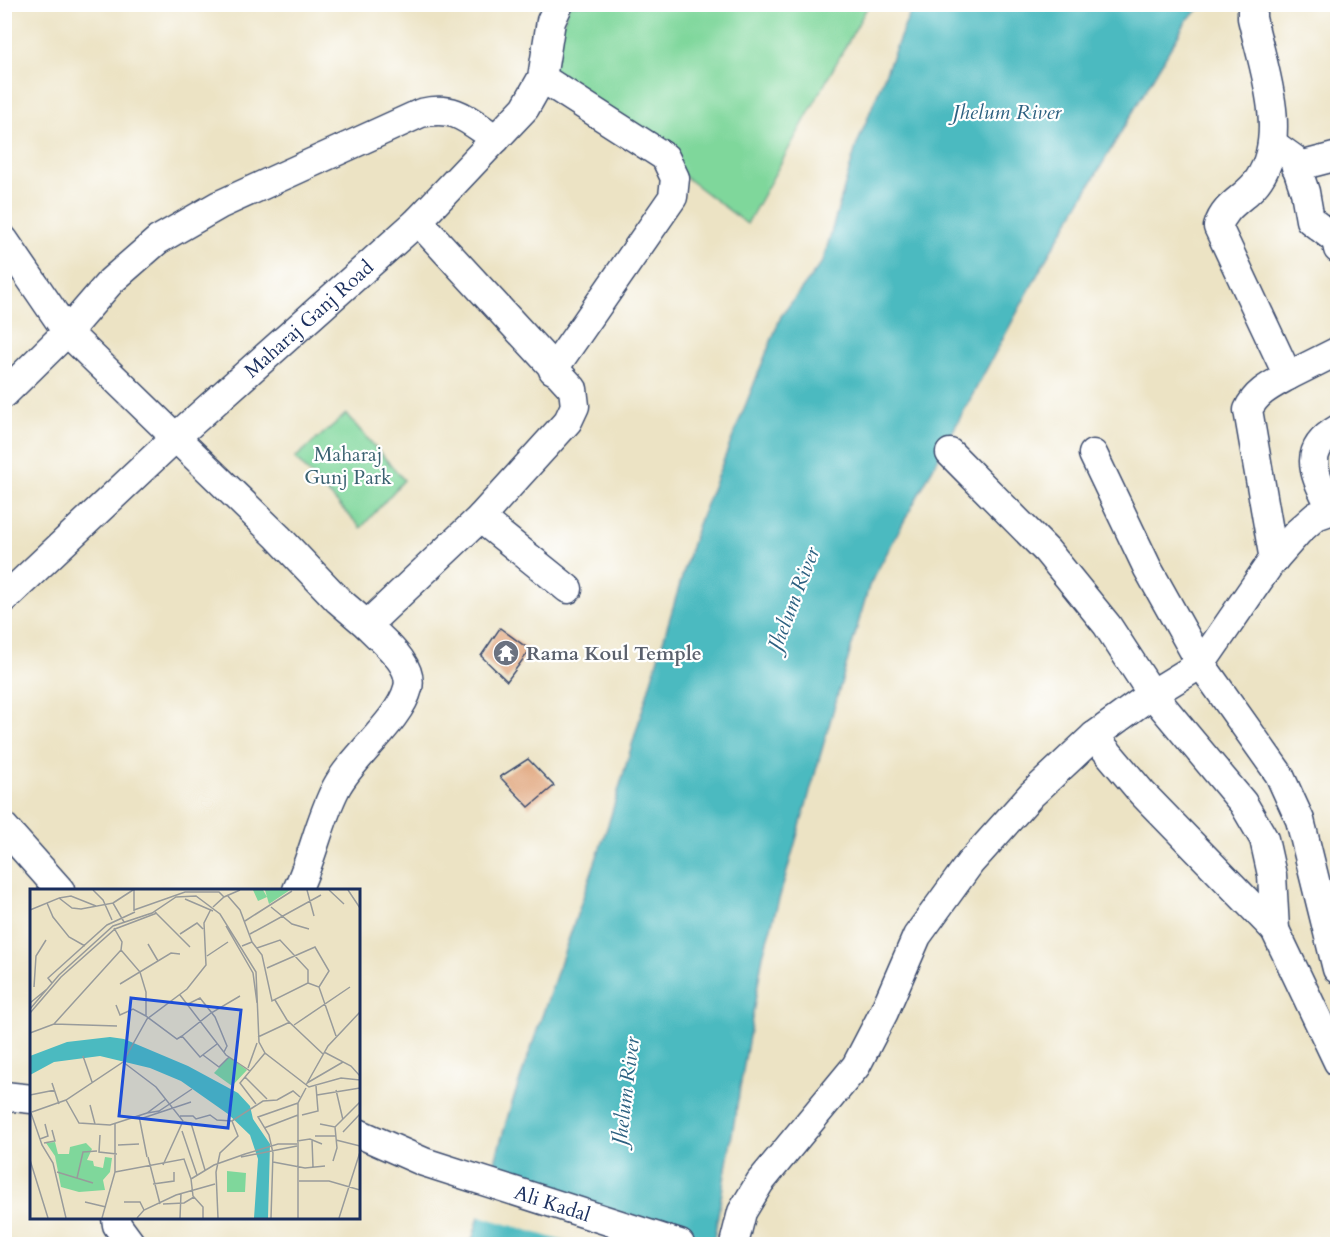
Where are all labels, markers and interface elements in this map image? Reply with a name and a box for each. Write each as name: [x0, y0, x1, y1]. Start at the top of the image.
water label: Jhelum River: [948, 98, 1063, 127]
street label: Maharaj Ganj Road: [238, 253, 379, 384]
park label: Maharaj Gunj Park: [304, 441, 392, 491]
water label: Jhelum River: [759, 542, 827, 660]
temple icon: Rama Koul Temple: [491, 638, 521, 668]
place label: Rama Koul Temple: [526, 640, 702, 667]
inset map: [30, 889, 360, 1219]
water label: Jhelum River: [604, 1034, 647, 1152]
street label: Ali Kadal: [511, 1178, 594, 1228]

